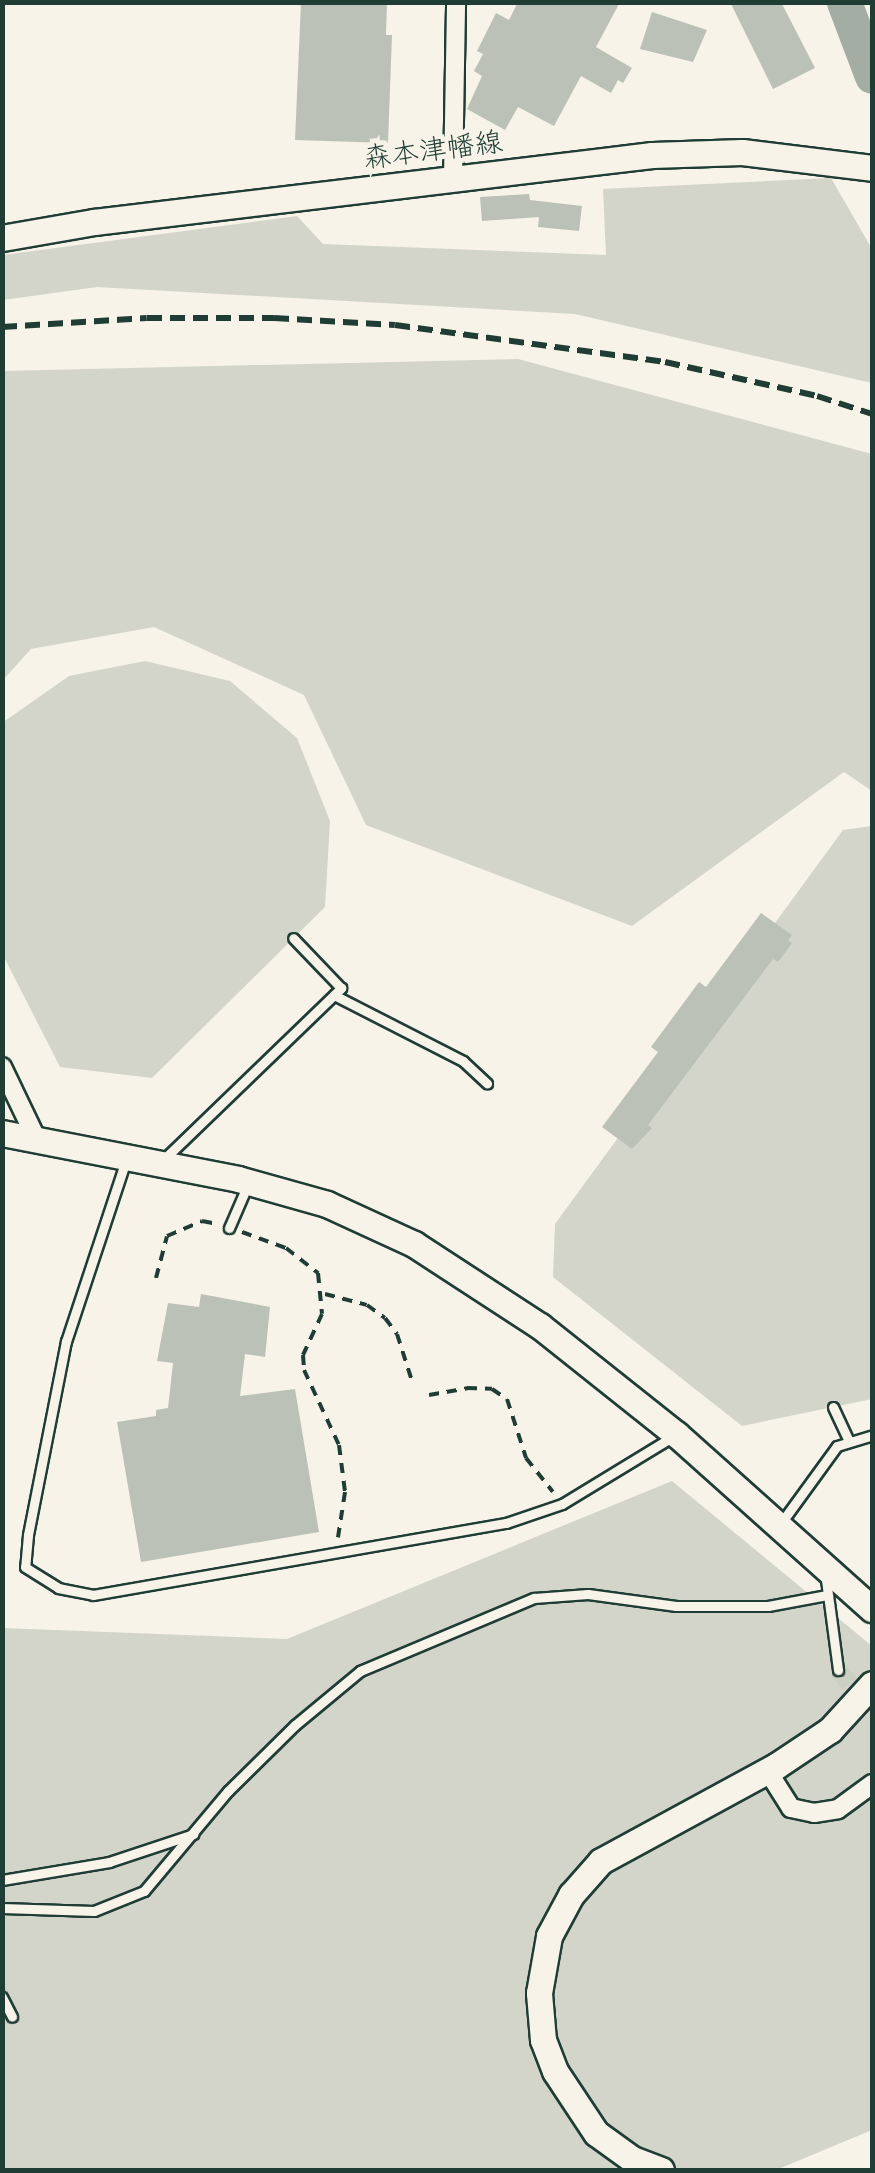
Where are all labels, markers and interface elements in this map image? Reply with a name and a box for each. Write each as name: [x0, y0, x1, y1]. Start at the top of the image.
street label: 森本津幡線: [361, 126, 505, 176]

